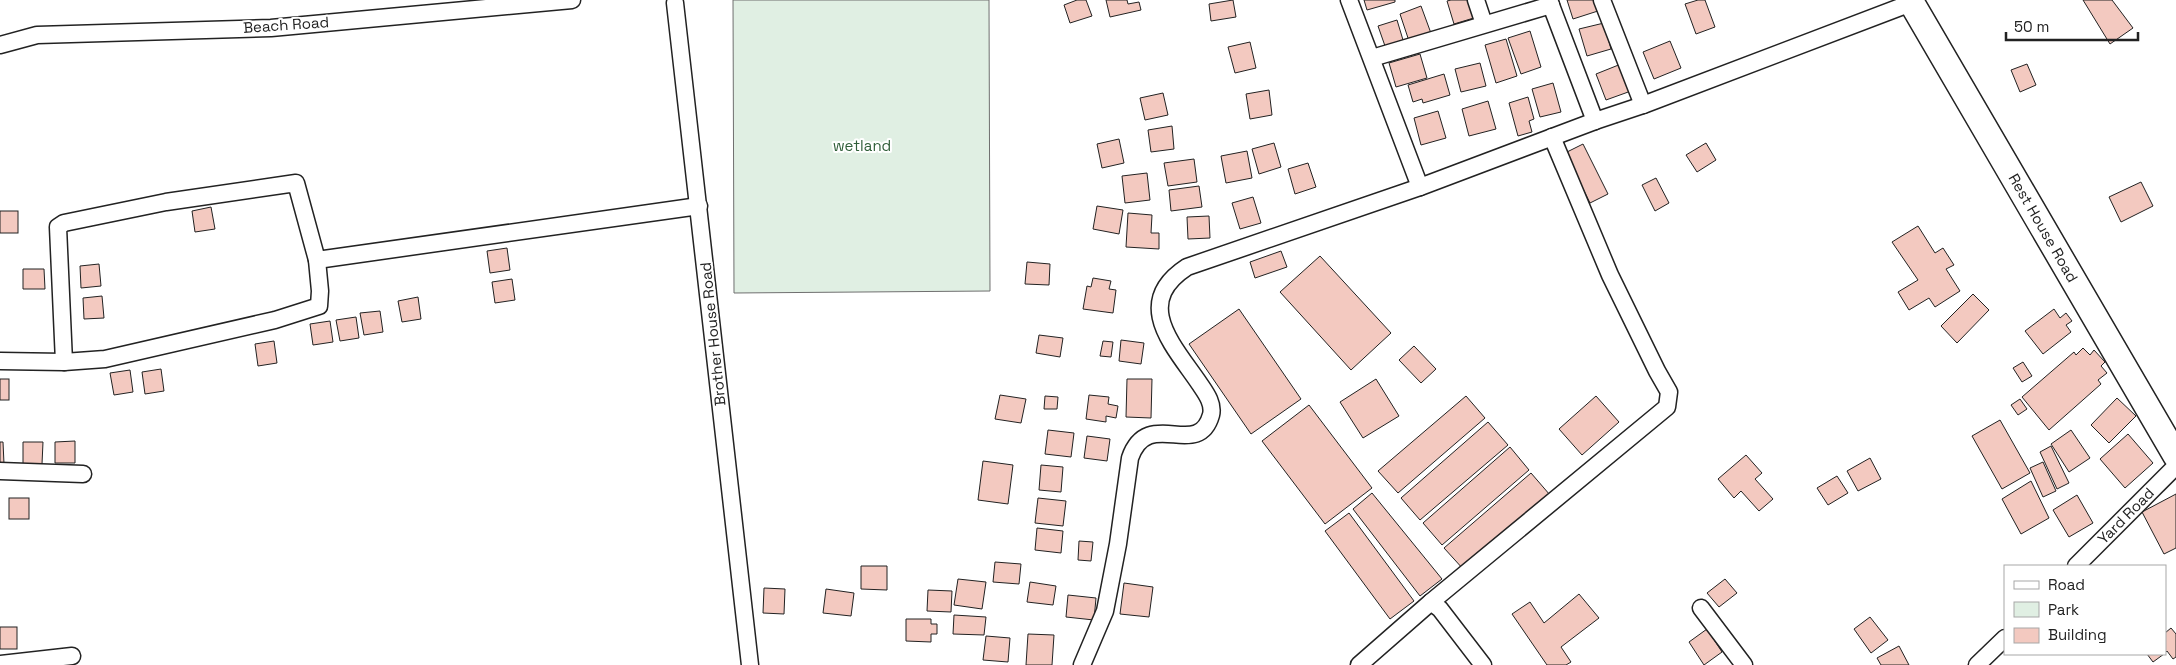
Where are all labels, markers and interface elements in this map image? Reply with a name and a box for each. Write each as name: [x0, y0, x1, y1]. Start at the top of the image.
scale bar: [2006, 10, 2138, 42]
street label: Beach Road: [242, 12, 330, 37]
text: 50 m: [2014, 17, 2049, 36]
park label: wetland: [833, 136, 891, 155]
street label: Rest House Road: [2005, 170, 2082, 286]
street label: Brother House Road: [696, 261, 730, 407]
street label: Yard Road: [2093, 483, 2158, 548]
legend: [2004, 565, 2166, 655]
text: Road: [2048, 575, 2085, 594]
text: Park: [2048, 600, 2079, 619]
text: Building: [2048, 625, 2107, 644]

